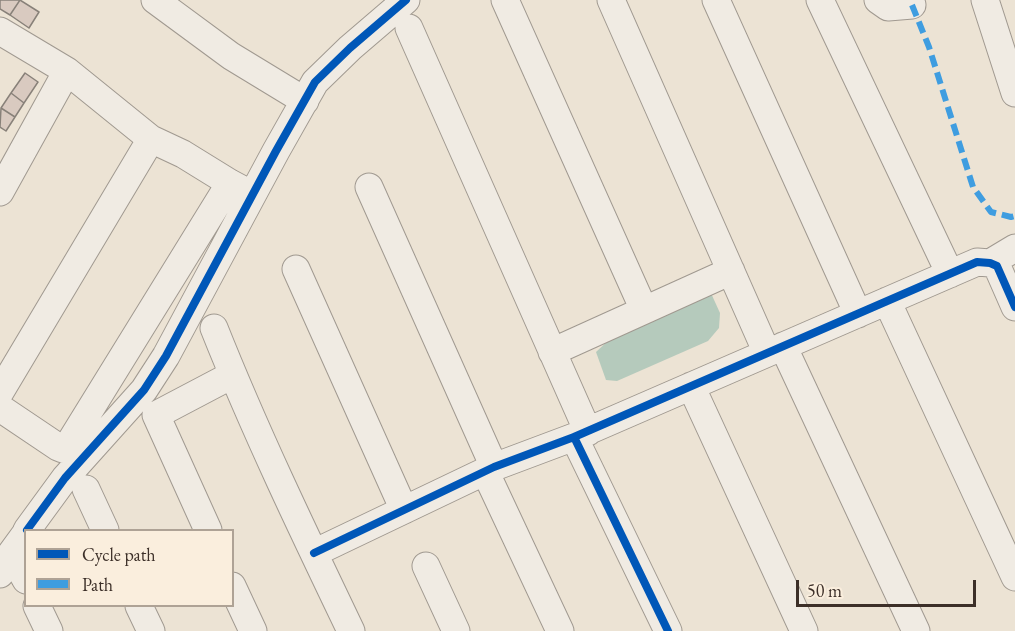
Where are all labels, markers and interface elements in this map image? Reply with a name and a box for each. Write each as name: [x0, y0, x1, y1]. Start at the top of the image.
legend: [24, 529, 234, 607]
text: Cycle path: [82, 543, 156, 566]
scale bar: [799, 568, 979, 606]
text: Path: [82, 573, 113, 596]
text: 50 m: [807, 579, 842, 602]

